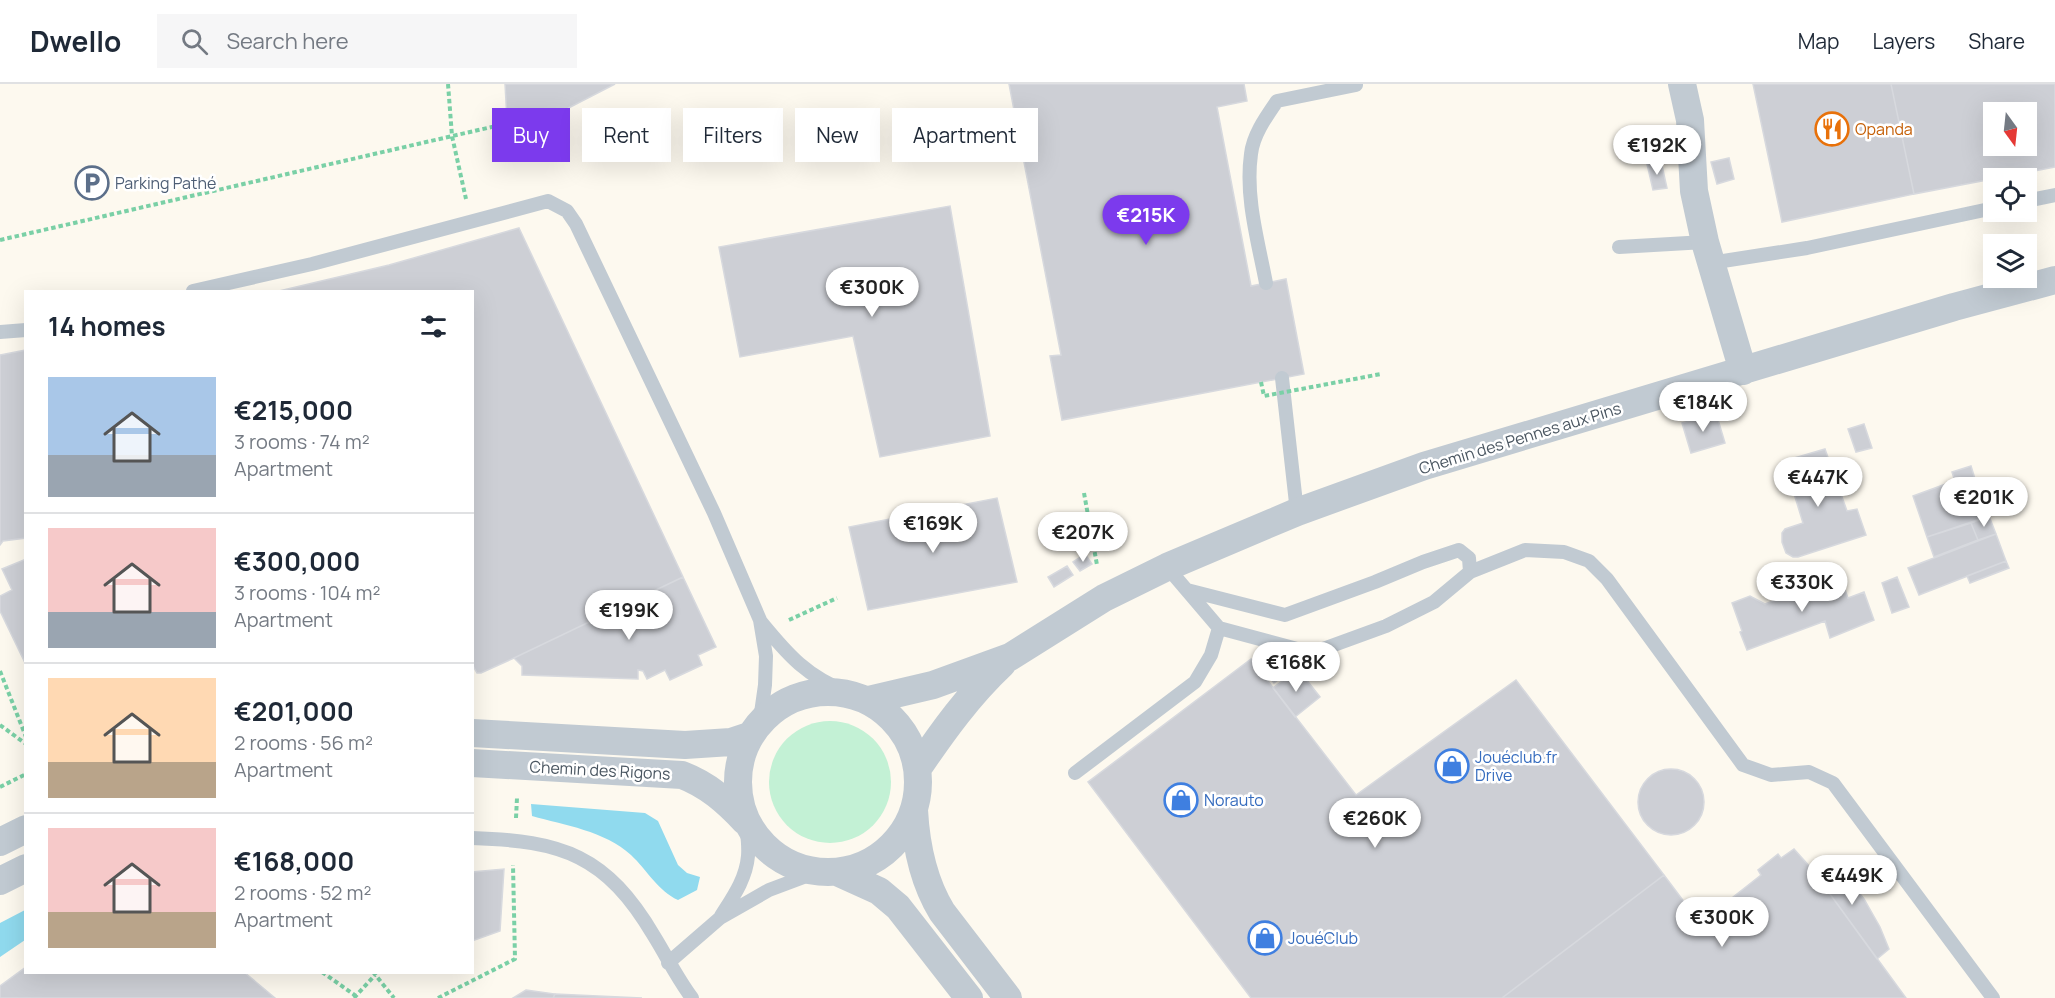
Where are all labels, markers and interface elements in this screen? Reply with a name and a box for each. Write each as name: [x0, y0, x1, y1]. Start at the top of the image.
search box: [157, 14, 577, 68]
text: Dwello: [30, 22, 121, 60]
icon: search: [178, 25, 211, 58]
text: Search here: [226, 26, 349, 56]
text: Map: [1798, 27, 1839, 55]
text: Layers: [1872, 27, 1935, 55]
text: Share: [1968, 27, 2025, 55]
north arrow: [1983, 102, 2037, 156]
map controls: [1983, 102, 2037, 288]
chip: Buy: [492, 108, 570, 162]
chip: Rent: [582, 108, 671, 162]
chip: Filters: [683, 108, 783, 162]
chip: New: [795, 108, 880, 162]
chip: Apartment: [892, 108, 1038, 162]
restaurant icon: Opanda: [1814, 111, 1850, 147]
place label: Opanda: [1855, 118, 1913, 140]
pin: €192K: [1615, 125, 1699, 176]
text: €192K: [1627, 131, 1687, 158]
parking icon: Parking Pathé: [74, 165, 110, 201]
button: locate: [1983, 168, 2037, 222]
place label: Parking Pathé: [115, 172, 216, 194]
pin: €215K: [1104, 195, 1188, 246]
text: €215K: [1117, 201, 1175, 228]
button: layers: [1983, 234, 2037, 288]
pin: €300K: [830, 267, 914, 318]
text: €300K: [840, 273, 904, 300]
text: 14 homes: [48, 308, 166, 344]
icon: filters: [417, 310, 450, 343]
pin: €184K: [1661, 382, 1745, 433]
text: €184K: [1673, 388, 1733, 415]
text: €215,000: [234, 392, 353, 428]
street label: Chemin des Pennes aux Pins: [1416, 397, 1624, 479]
icon: home: [96, 401, 168, 473]
text: 3 rooms · 74 m²: [234, 428, 370, 455]
text: Apartment: [234, 455, 333, 482]
pin: €447K: [1776, 457, 1860, 508]
text: €447K: [1788, 463, 1848, 490]
pin: €201K: [1942, 477, 2026, 528]
text: €201K: [1954, 483, 2014, 510]
pin: €169K: [891, 503, 975, 554]
text: €169K: [903, 509, 963, 536]
pin: €207K: [1041, 512, 1125, 563]
text: €207K: [1052, 518, 1114, 545]
text: €300,000: [234, 543, 360, 579]
icon: home: [96, 552, 168, 624]
pin: €330K: [1760, 562, 1844, 613]
text: €330K: [1770, 568, 1834, 595]
text: 3 rooms · 104 m²: [234, 579, 380, 606]
pin: €199K: [587, 590, 671, 641]
text: €199K: [599, 596, 659, 623]
text: Apartment: [234, 606, 333, 633]
pin: €168K: [1254, 642, 1338, 693]
text: €168K: [1266, 648, 1326, 675]
text: €201,000: [234, 693, 354, 729]
icon: home: [96, 702, 168, 774]
text: 2 rooms · 56 m²: [234, 729, 373, 756]
place label: Jouéclub.fr Drive: [1475, 746, 1557, 786]
shop icon: Jouéclub.fr Drive: [1434, 748, 1470, 784]
street label: Chemin des Rigons: [529, 755, 671, 785]
text: Apartment: [234, 756, 333, 783]
shop icon: Norauto: [1163, 782, 1199, 818]
place label: Norauto: [1204, 789, 1264, 811]
pin: €260K: [1333, 798, 1417, 849]
text: €260K: [1343, 804, 1407, 831]
text: €168,000: [234, 843, 354, 879]
icon: home: [96, 852, 168, 924]
pin: €449K: [1810, 855, 1894, 906]
text: €449K: [1821, 861, 1883, 888]
text: 2 rooms · 52 m²: [234, 879, 371, 906]
pin: €300K: [1680, 897, 1764, 948]
text: €300K: [1690, 903, 1754, 930]
text: Apartment: [234, 906, 333, 933]
shop icon: JouéClub: [1247, 920, 1283, 956]
place label: JouéClub: [1288, 927, 1358, 949]

